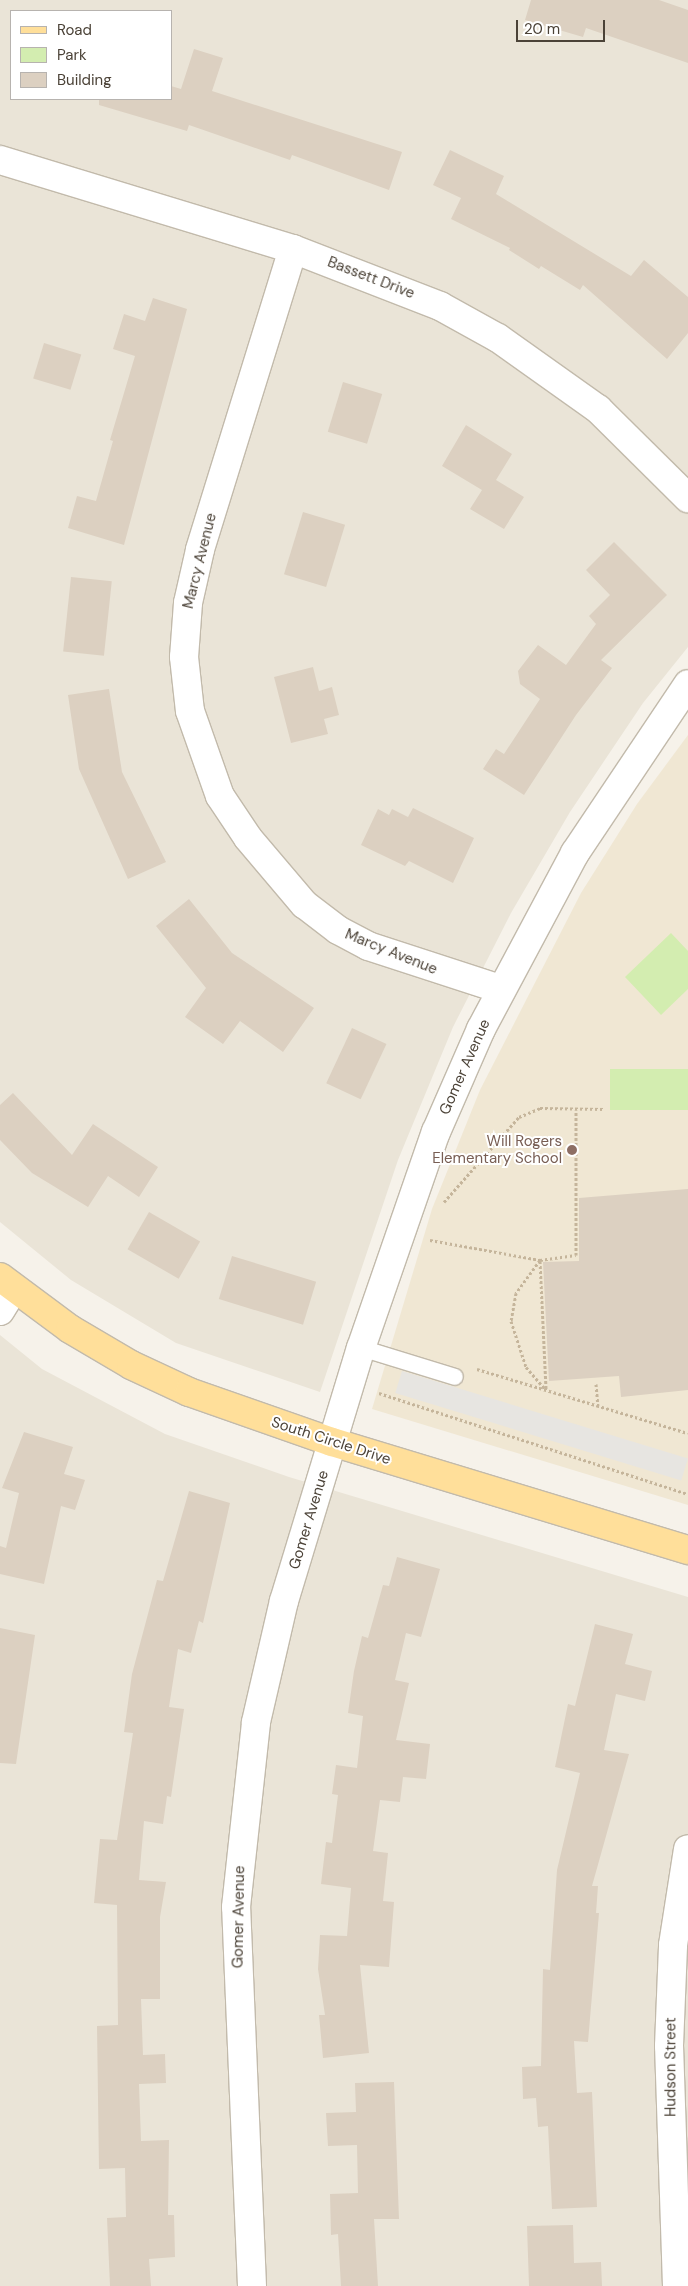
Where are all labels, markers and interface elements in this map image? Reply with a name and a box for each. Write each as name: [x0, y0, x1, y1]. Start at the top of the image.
legend: [10, 10, 172, 100]
scale bar: [518, 10, 607, 42]
text: 20 m: [524, 19, 560, 39]
text: Road: [57, 20, 92, 40]
text: Park: [57, 45, 87, 65]
text: Building: [57, 70, 112, 90]
street label: Bassett Drive: [325, 253, 417, 303]
street label: Marcy Avenue: [179, 511, 221, 611]
street label: Marcy Avenue: [342, 925, 440, 979]
street label: Gomer Avenue: [436, 1016, 494, 1118]
place label: Will Rogers Elementary School: [432, 1132, 562, 1167]
marker: Will Rogers Elementary School: [566, 1144, 578, 1156]
street label: South Circle Drive: [269, 1413, 393, 1469]
street label: Gomer Avenue: [285, 1468, 333, 1572]
street label: Gomer Avenue: [229, 1866, 249, 1968]
street label: Hudson Street: [662, 2017, 680, 2117]

